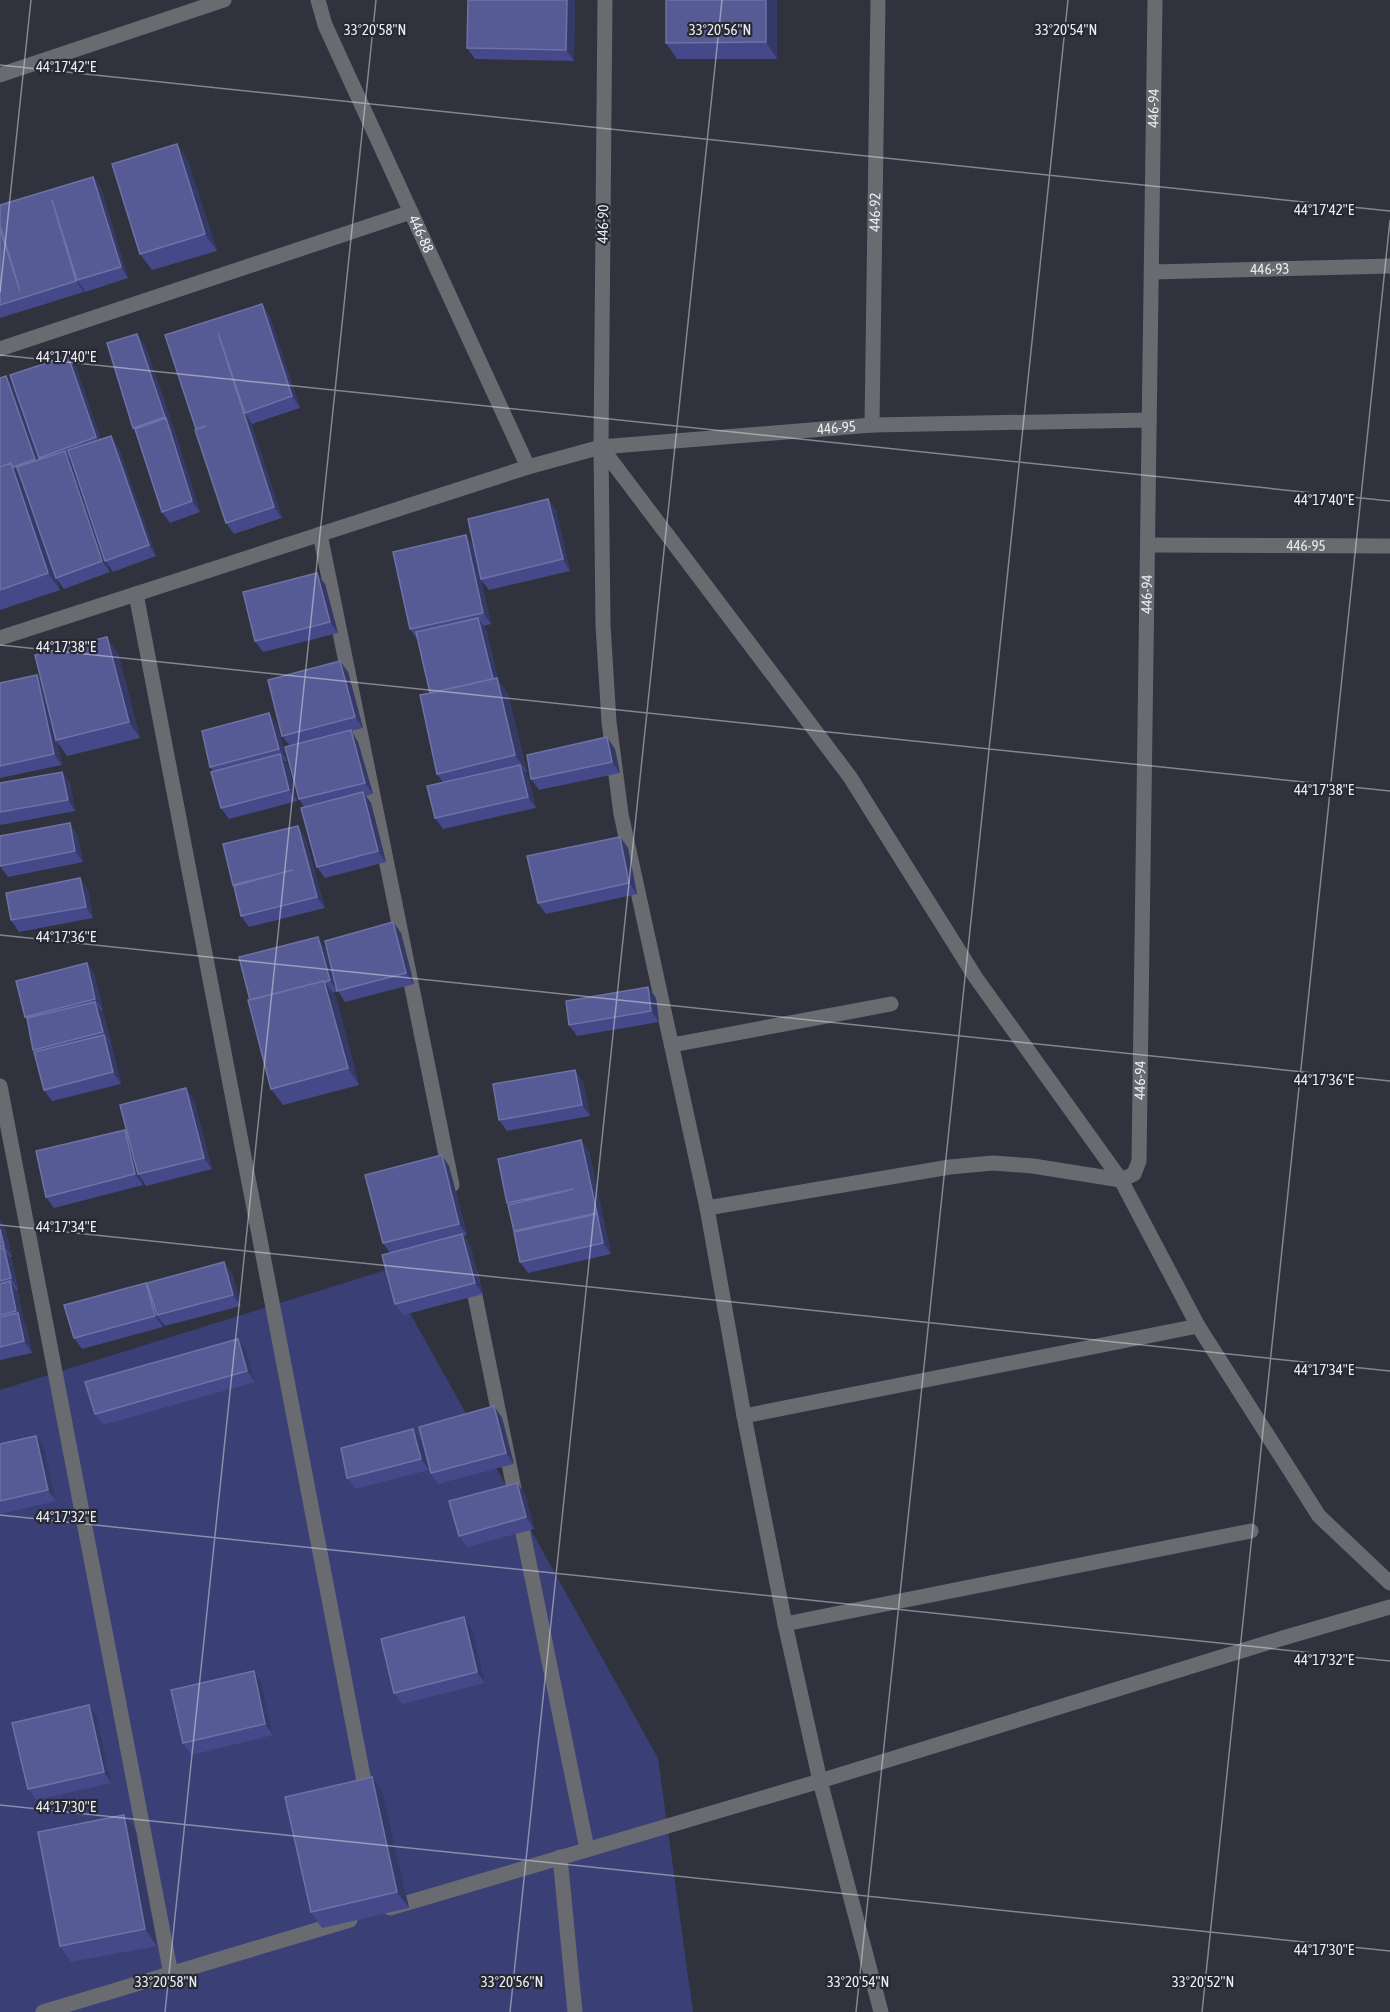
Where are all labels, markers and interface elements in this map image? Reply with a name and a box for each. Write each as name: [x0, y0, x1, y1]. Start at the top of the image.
text: 33°20'58"N: [344, 21, 406, 38]
text: 33°20'56"N: [689, 21, 751, 38]
text: 33°20'54"N: [1035, 21, 1097, 38]
text: 44°17'42"E: [36, 58, 97, 75]
street label: 446-94: [1144, 89, 1162, 128]
street label: 446-92: [866, 192, 883, 232]
text: 44°17'42"E: [1294, 201, 1355, 218]
street label: 446-90: [594, 204, 611, 244]
street label: 446-88: [406, 213, 437, 255]
street label: 446-93: [1250, 260, 1290, 278]
text: 44°17'40"E: [36, 348, 97, 365]
street label: 446-95: [816, 417, 857, 437]
text: 44°17'40"E: [1294, 491, 1355, 508]
street label: 446-95: [1286, 537, 1326, 554]
street label: 446-94: [1138, 574, 1155, 614]
text: 44°17'38"E: [36, 638, 97, 655]
text: 44°17'38"E: [1294, 781, 1355, 798]
text: 44°17'36"E: [36, 928, 97, 945]
street label: 446-94: [1131, 1060, 1148, 1100]
text: 44°17'36"E: [1294, 1071, 1355, 1088]
text: 44°17'34"E: [36, 1218, 97, 1235]
text: 44°17'34"E: [1294, 1361, 1355, 1378]
text: 44°17'32"E: [36, 1508, 97, 1525]
text: 44°17'32"E: [1294, 1651, 1355, 1668]
text: 44°17'30"E: [36, 1798, 97, 1815]
text: 44°17'30"E: [1294, 1941, 1355, 1958]
text: 33°20'58"N: [135, 1973, 197, 1990]
text: 33°20'56"N: [481, 1973, 543, 1990]
text: 33°20'54"N: [827, 1973, 889, 1990]
text: 33°20'52"N: [1172, 1973, 1234, 1990]

